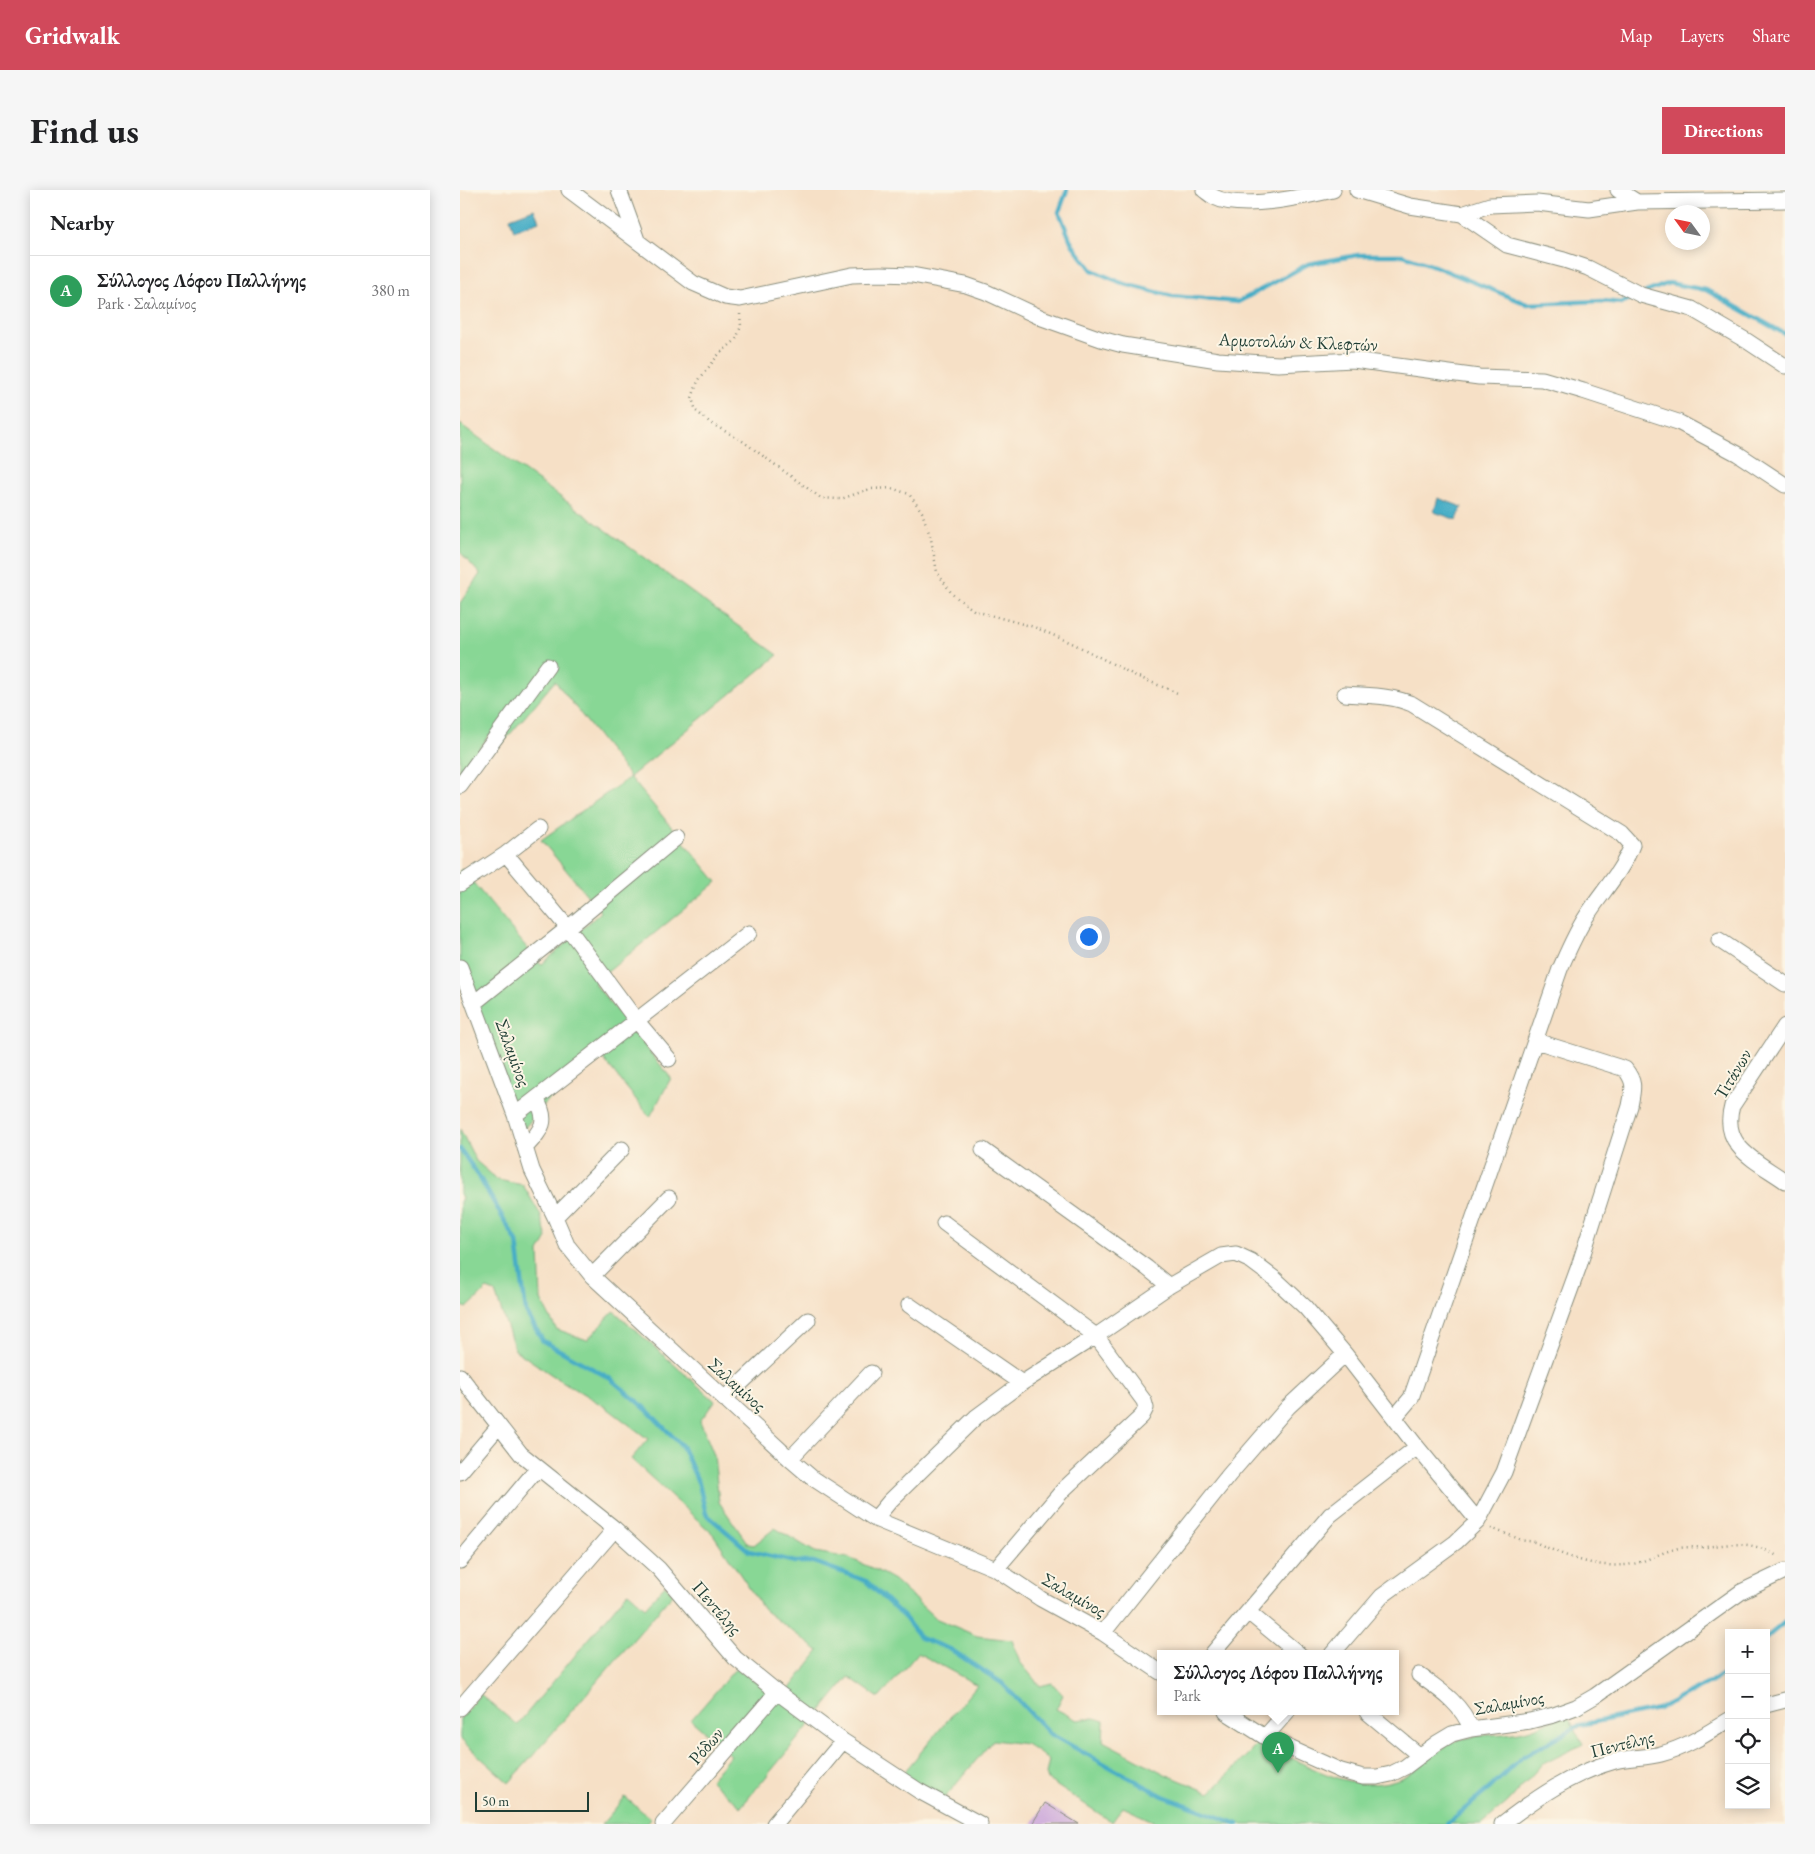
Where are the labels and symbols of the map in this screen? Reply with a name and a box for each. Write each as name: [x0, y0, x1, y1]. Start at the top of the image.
north arrow: [1665, 205, 1710, 250]
street label: Αρμοτολών & Κλεφτών: [1217, 327, 1378, 356]
your location: [1076, 924, 1102, 950]
street label: Σαλαμίνος: [491, 1016, 536, 1090]
street label: Τιτάνων: [1709, 1044, 1757, 1103]
street label: Σαλαμίνος: [704, 1353, 771, 1417]
street label: Σαλαμίνος: [1038, 1567, 1110, 1622]
street label: Πεντέλης: [688, 1576, 747, 1640]
street label: Σαλαμίνος: [1472, 1685, 1545, 1720]
street label: Ρόδων: [683, 1722, 728, 1769]
street label: Πεντέλης: [1588, 1725, 1656, 1762]
pin: A: [1262, 1732, 1294, 1773]
scale bar: [475, 1789, 589, 1812]

